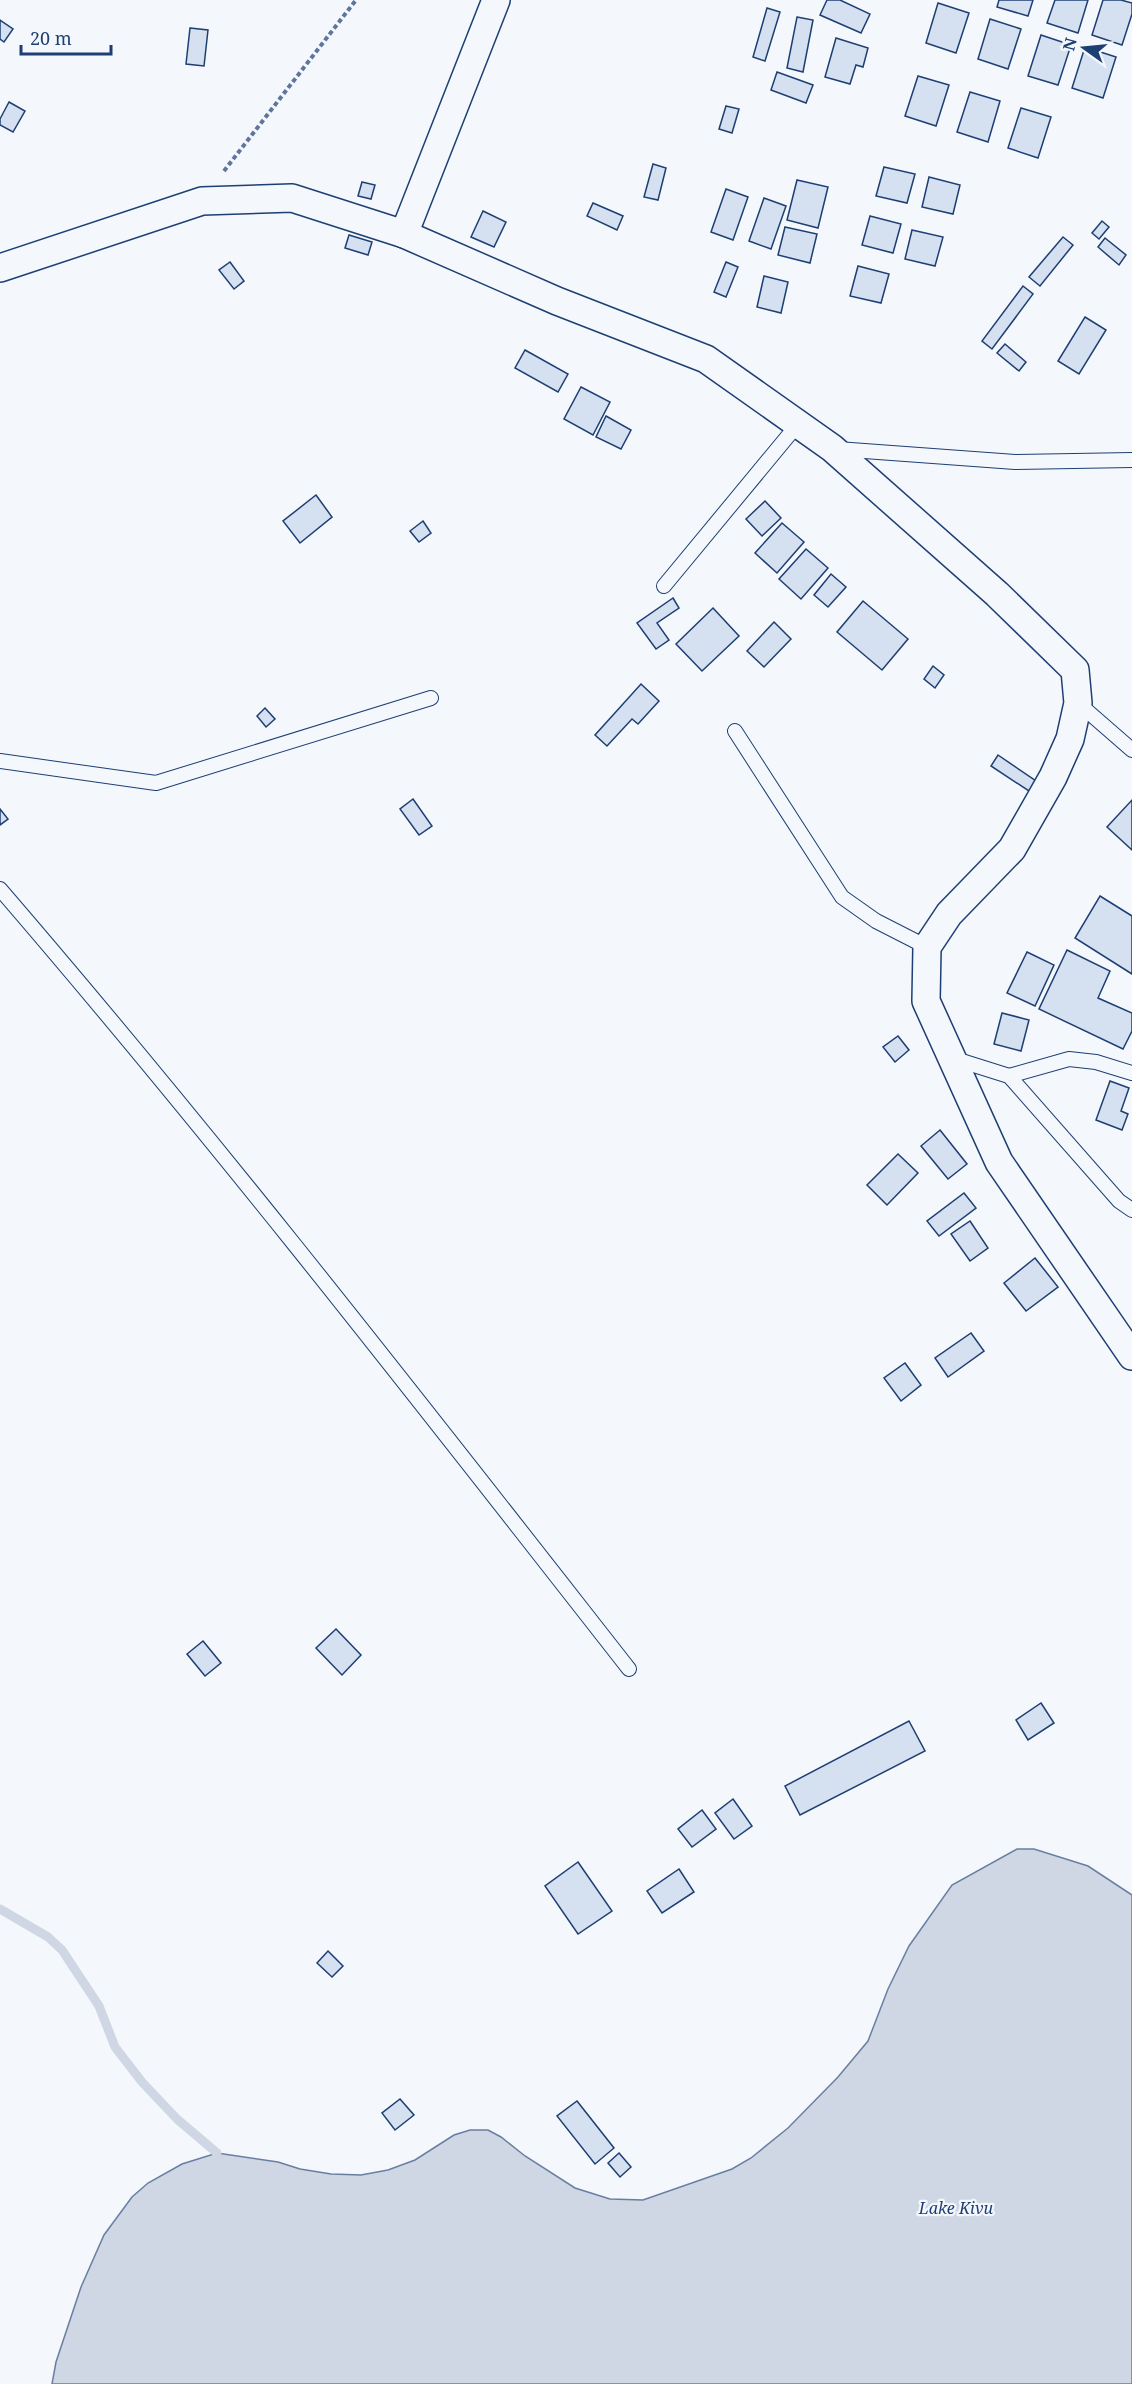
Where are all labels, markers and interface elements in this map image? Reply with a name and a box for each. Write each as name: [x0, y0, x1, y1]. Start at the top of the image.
scale bar: [21, 18, 111, 56]
north arrow: [1054, 18, 1114, 78]
text: 20 m: [30, 26, 72, 50]
text: N: [1057, 35, 1082, 53]
water label: Lake Kivu: [918, 2197, 994, 2219]

